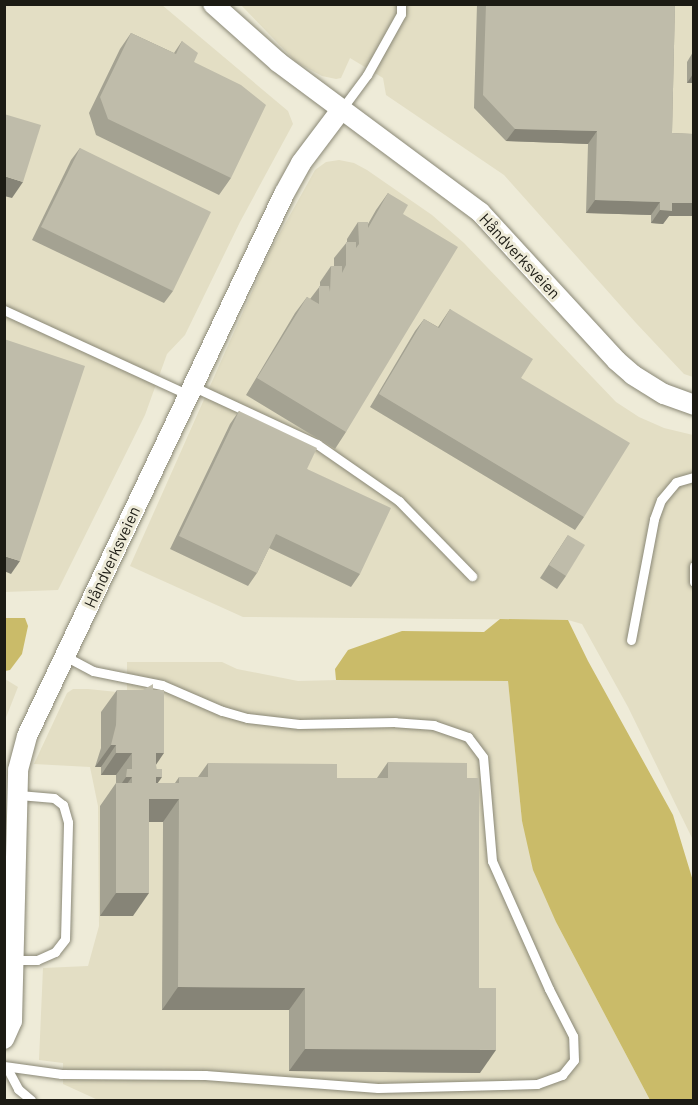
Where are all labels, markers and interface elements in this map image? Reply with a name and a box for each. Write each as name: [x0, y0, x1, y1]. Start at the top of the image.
street label: Håndverksveien: [476, 209, 564, 303]
street label: Håndverksveien: [80, 503, 144, 611]

